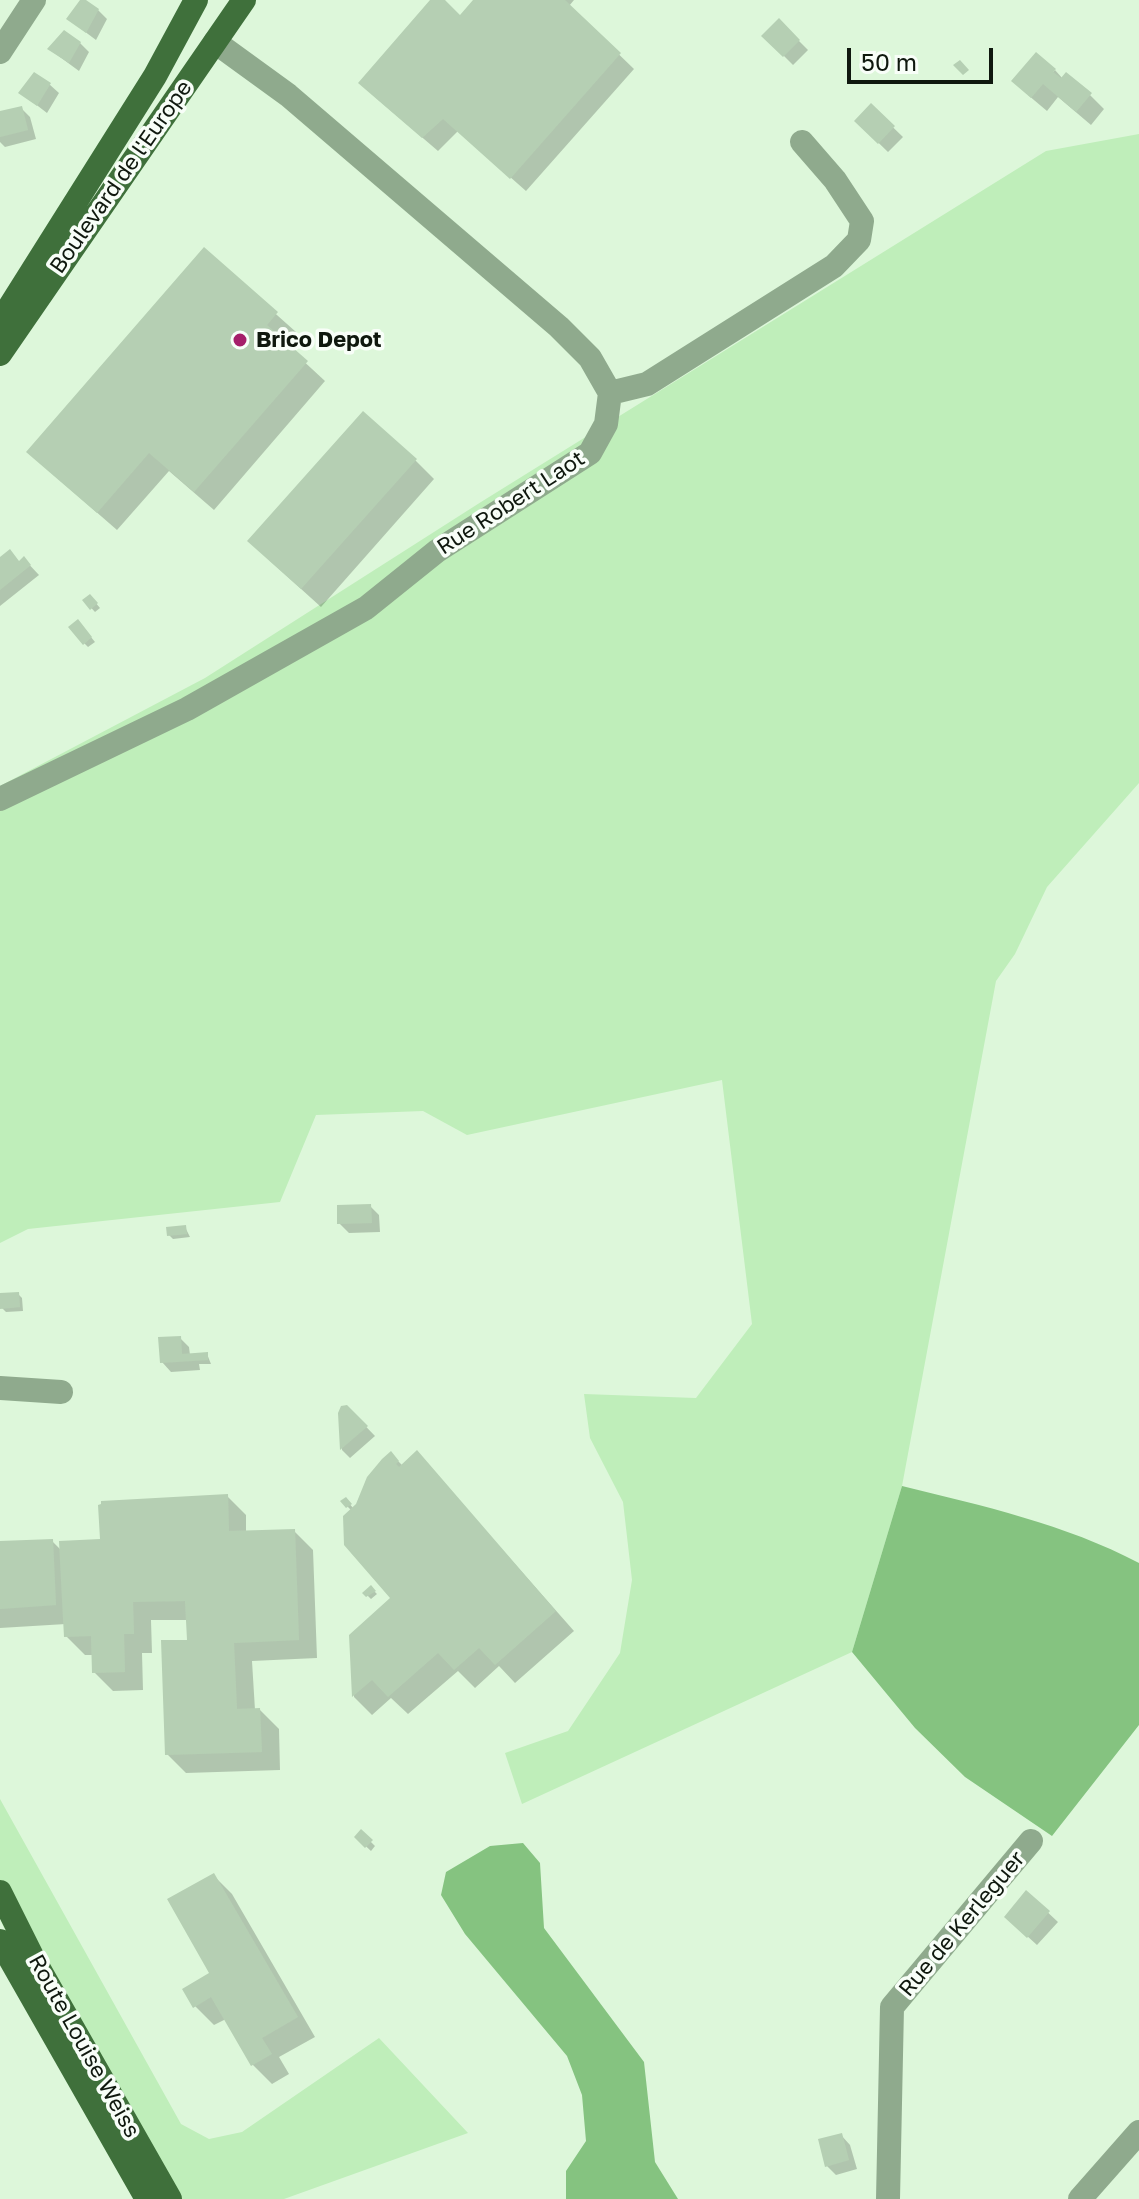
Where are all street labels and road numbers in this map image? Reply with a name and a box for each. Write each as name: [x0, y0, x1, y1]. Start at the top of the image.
street label: Boulevard de l'Europe: [44, 76, 198, 278]
street label: Rue Robert Laot: [432, 445, 590, 561]
street label: Rue de Kerleguer: [893, 1846, 1031, 2002]
street label: Route Louise Weiss: [23, 1950, 145, 2142]

